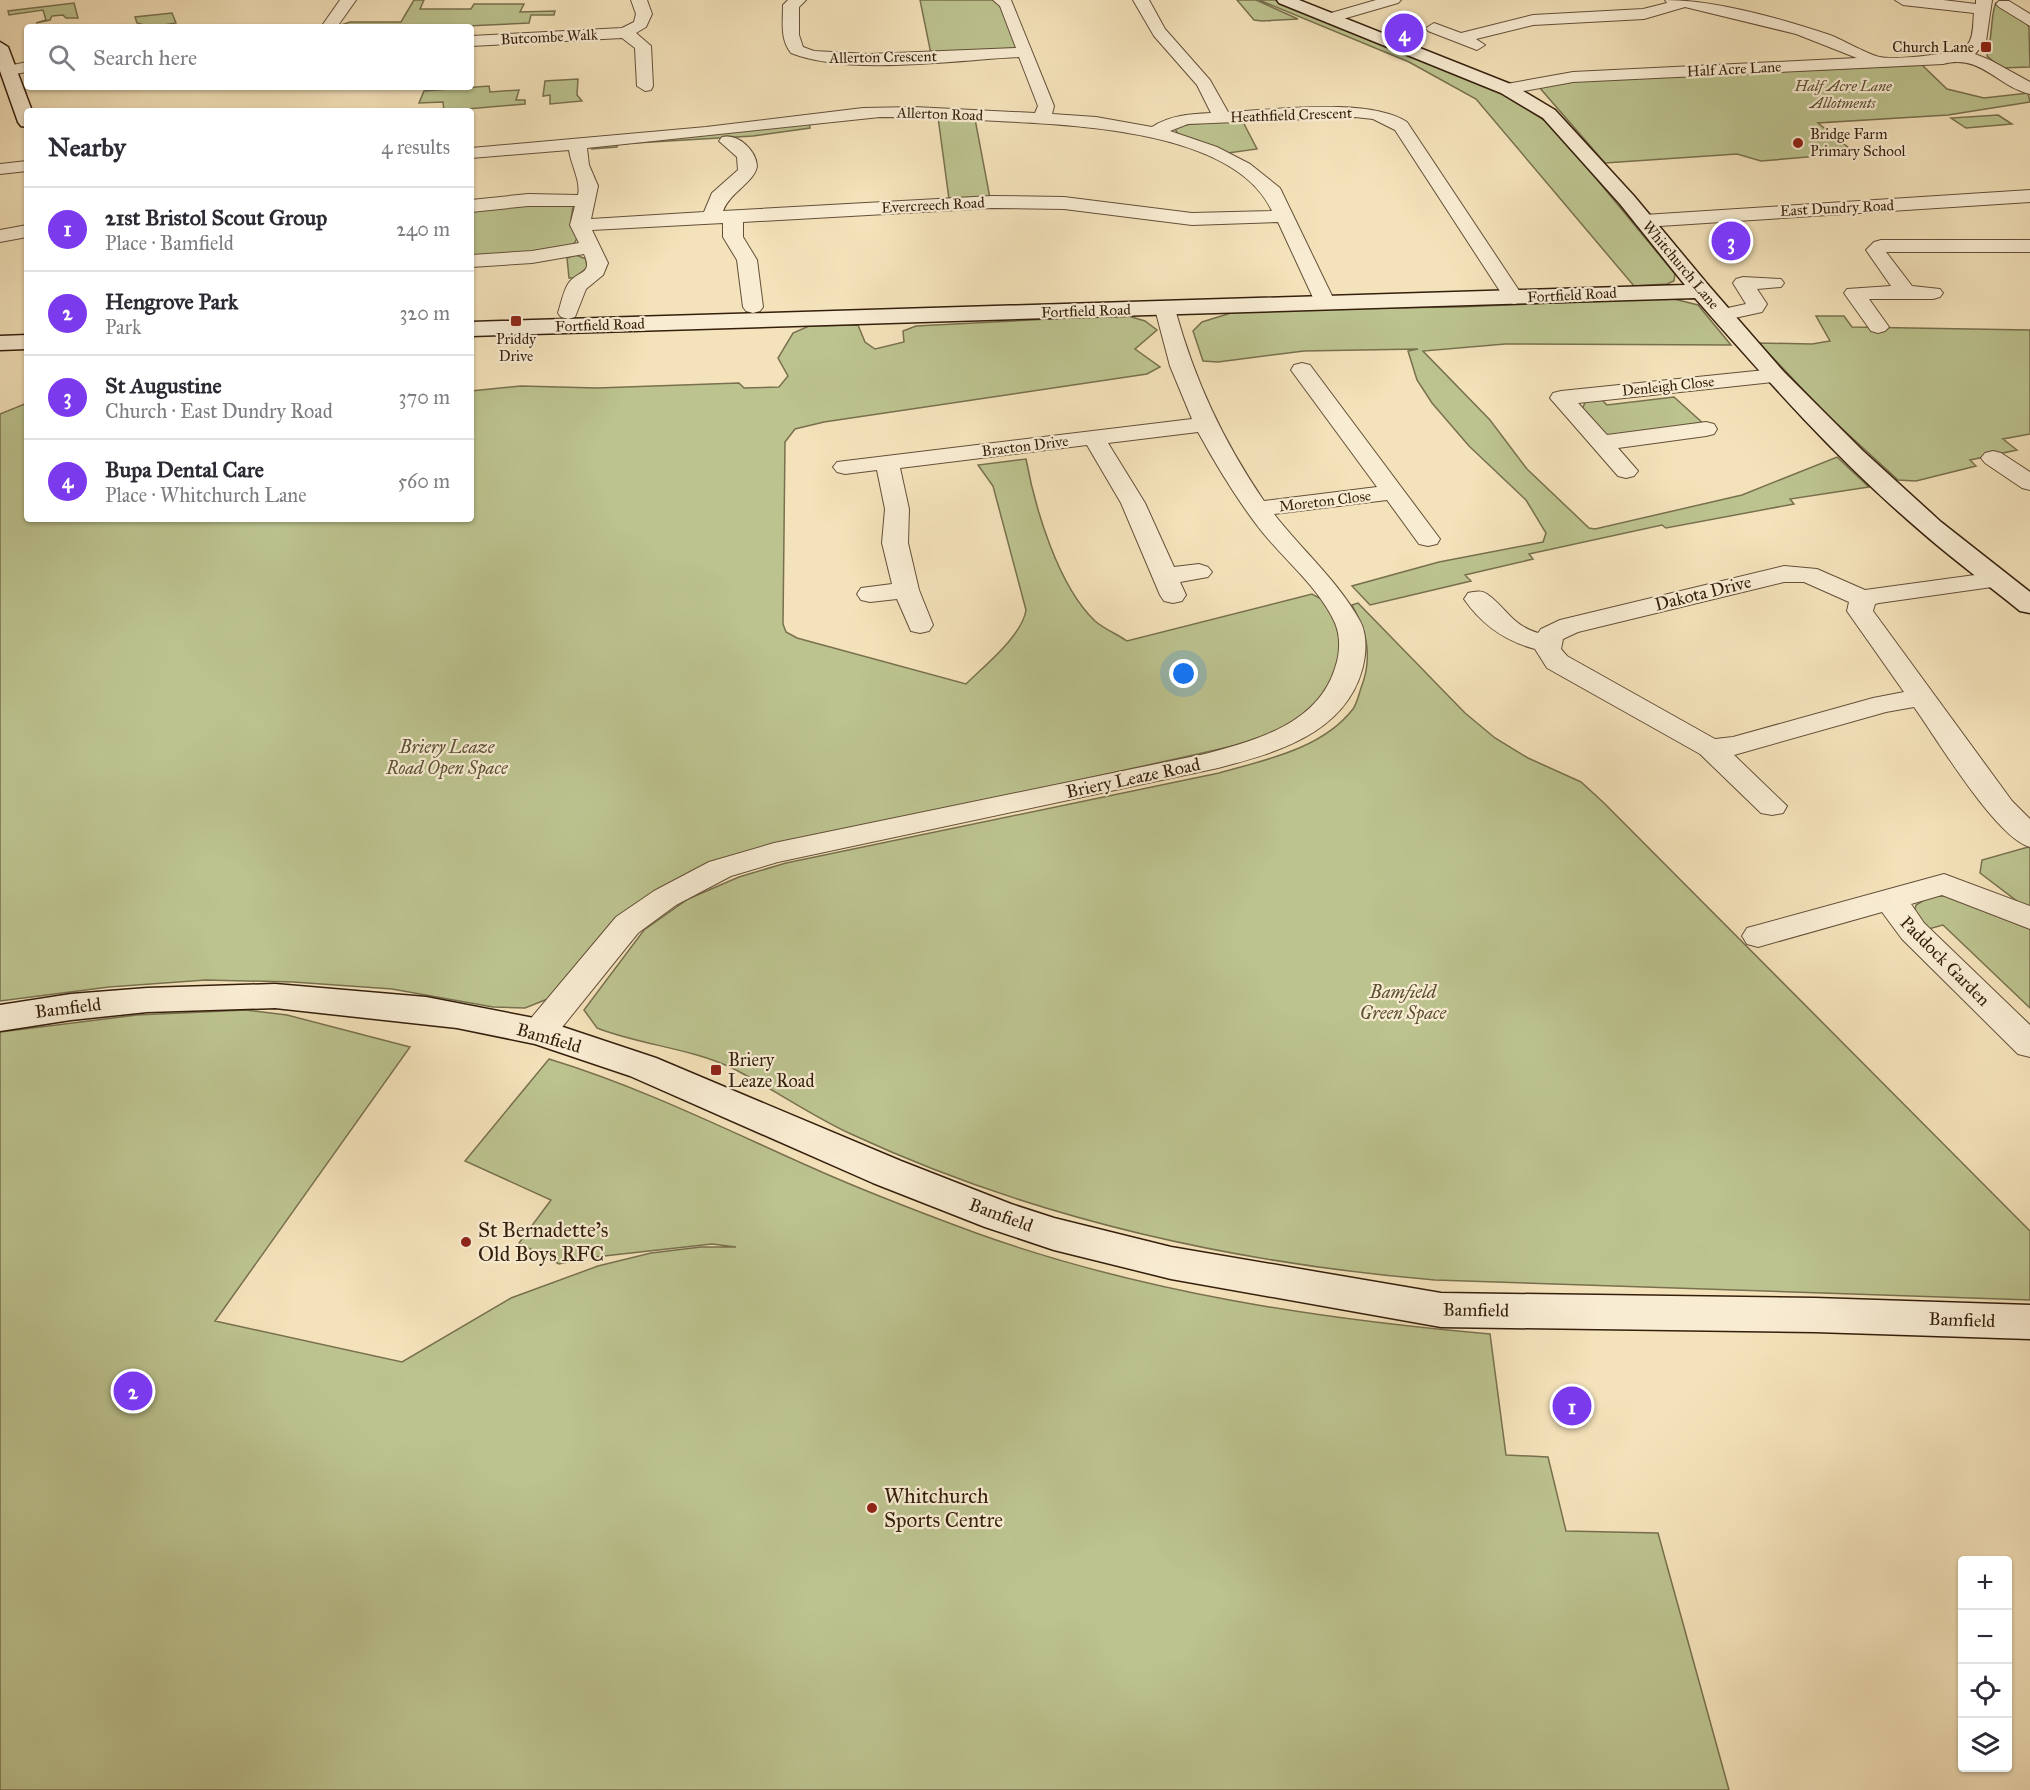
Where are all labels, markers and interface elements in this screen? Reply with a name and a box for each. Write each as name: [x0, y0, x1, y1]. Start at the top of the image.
pin: 4: [1384, 10, 1424, 56]
search box: [24, 24, 474, 90]
street label: Butcombe Walk: [500, 25, 598, 49]
place label: Church Lane: [1892, 38, 1974, 56]
marker: Church Lane: [1979, 40, 1993, 54]
icon: search: [45, 41, 78, 74]
text: Search here: [93, 44, 197, 71]
street label: Allerton Crescent: [828, 47, 938, 67]
street label: Half Acre Lane: [1686, 58, 1782, 80]
park label: Half Acre Lane Allotments: [1793, 77, 1892, 112]
street label: Allerton Road: [896, 103, 984, 125]
street label: Heathfield Crescent: [1230, 104, 1353, 126]
place label: Bridge Farm Primary School: [1810, 125, 1907, 160]
text: Nearby: [48, 131, 126, 163]
text: 4 results: [381, 135, 450, 159]
marker: Bridge Farm Primary School: [1791, 136, 1805, 150]
street label: Evercreech Road: [881, 193, 986, 217]
street label: East Dundry Road: [1779, 196, 1895, 220]
text: 21st Bristol Scout Group: [105, 204, 327, 231]
text: 1: [64, 217, 71, 241]
text: 240 m: [396, 217, 450, 241]
street label: Whitchurch Lane: [1639, 217, 1723, 313]
pin: 3: [1712, 218, 1750, 264]
text: Place · Bamfield: [105, 231, 234, 255]
street label: Fortfield Road: [1527, 284, 1618, 306]
text: Hengrove Park: [105, 288, 238, 315]
street label: Fortfield Road: [1041, 300, 1132, 322]
text: 2: [63, 301, 72, 325]
text: 320 m: [399, 301, 450, 325]
marker: Priddy Drive: [509, 314, 523, 328]
street label: Fortfield Road: [555, 314, 646, 336]
text: Park: [105, 315, 141, 339]
place label: Priddy Drive: [496, 330, 537, 365]
text: St Augustine: [105, 372, 222, 399]
street label: Denleigh Close: [1621, 372, 1715, 400]
text: 3: [64, 385, 72, 409]
text: 370 m: [399, 385, 450, 409]
text: Church · East Dundry Road: [105, 399, 333, 423]
street label: Bracton Drive: [981, 432, 1069, 460]
text: Bupa Dental Care: [105, 456, 264, 483]
text: 4: [62, 469, 73, 493]
text: 560 m: [398, 469, 450, 493]
text: Place · Whitchurch Lane: [105, 483, 307, 507]
street label: Moreton Close: [1278, 486, 1372, 516]
street label: Dakota Drive: [1652, 570, 1754, 616]
your location: [1169, 659, 1198, 688]
park label: Briery Leaze Road Open Space: [385, 736, 509, 780]
street label: Briery Leaze Road: [1064, 753, 1202, 803]
street label: Paddock Garden: [1895, 911, 1995, 1011]
park label: Bamfield Green Space: [1360, 981, 1448, 1025]
street label: Bamfield: [34, 993, 102, 1023]
street label: Bamfield: [514, 1018, 584, 1058]
place label: Briery Leaze Road: [728, 1049, 814, 1092]
marker: Briery Leaze Road: [709, 1063, 723, 1077]
street label: Bamfield: [966, 1193, 1036, 1237]
place label: St Bernadette's Old Boys RFC: [478, 1217, 608, 1267]
marker: St Bernadette's Old Boys RFC: [459, 1235, 473, 1249]
street label: Bamfield: [1443, 1298, 1509, 1322]
street label: Bamfield: [1928, 1308, 1996, 1332]
pin: 2: [114, 1368, 152, 1414]
pin: 1: [1552, 1384, 1592, 1428]
place label: Whitchurch Sports Centre: [884, 1483, 1003, 1533]
marker: Whitchurch Sports Centre: [865, 1501, 879, 1515]
map controls: [1958, 1556, 2012, 1772]
button: +: [1958, 1556, 2012, 1610]
button: −: [1958, 1610, 2012, 1664]
button: locate: [1958, 1664, 2012, 1718]
button: layers: [1958, 1718, 2012, 1772]

